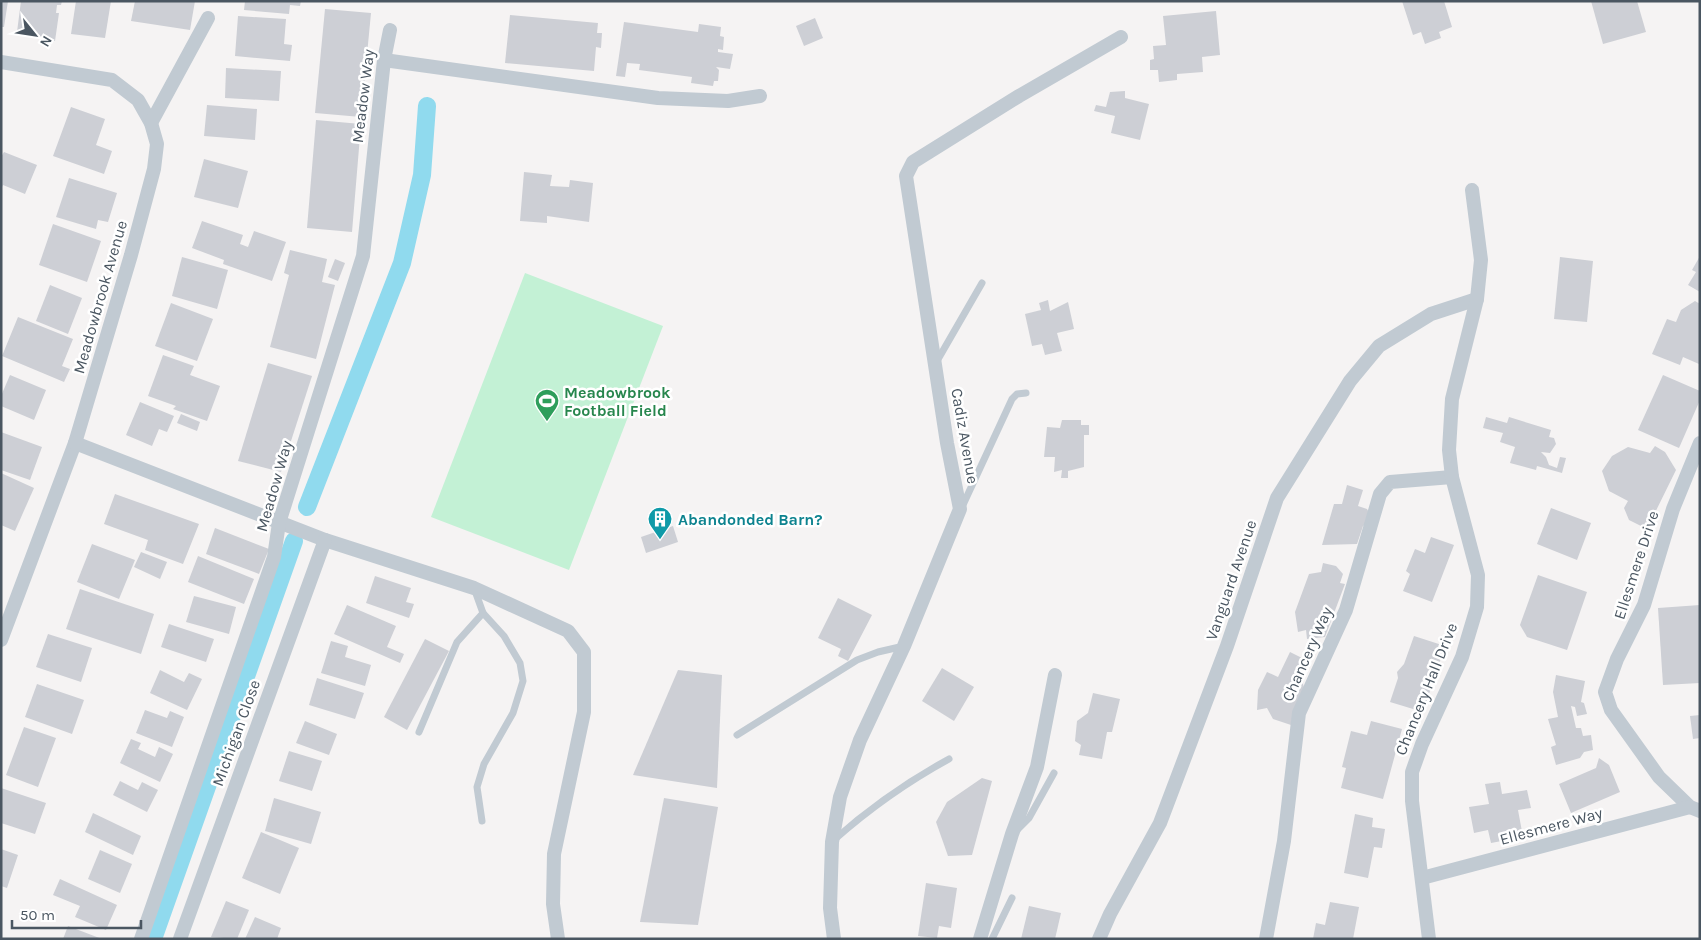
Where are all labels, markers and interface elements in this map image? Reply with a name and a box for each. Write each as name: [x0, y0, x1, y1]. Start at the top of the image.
north arrow: [10, 10, 60, 60]
text: N: [36, 33, 56, 50]
street label: Meadow Way: [348, 48, 378, 144]
street label: Meadowbrook Avenue: [69, 218, 131, 376]
place label: Meadowbrook Football Field: [564, 383, 671, 420]
street label: Cadiz Avenue: [947, 387, 983, 485]
sports icon: Meadowbrook Football Field: [534, 388, 560, 422]
street label: Meadow Way: [252, 438, 296, 534]
building icon: Abandonded Barn?: [647, 506, 673, 540]
street label: Ellesmere Drive: [1610, 508, 1662, 622]
place label: Abandonded Barn?: [678, 510, 822, 529]
street label: Vanguard Avenue: [1201, 517, 1261, 643]
street label: Chancery Way: [1278, 603, 1337, 704]
street label: Chancery Hall Drive: [1391, 620, 1461, 758]
street label: Michigan Close: [208, 677, 264, 789]
street label: Ellesmere Way: [1498, 803, 1605, 849]
scale bar: [12, 898, 141, 930]
text: 50 m: [20, 906, 55, 924]

